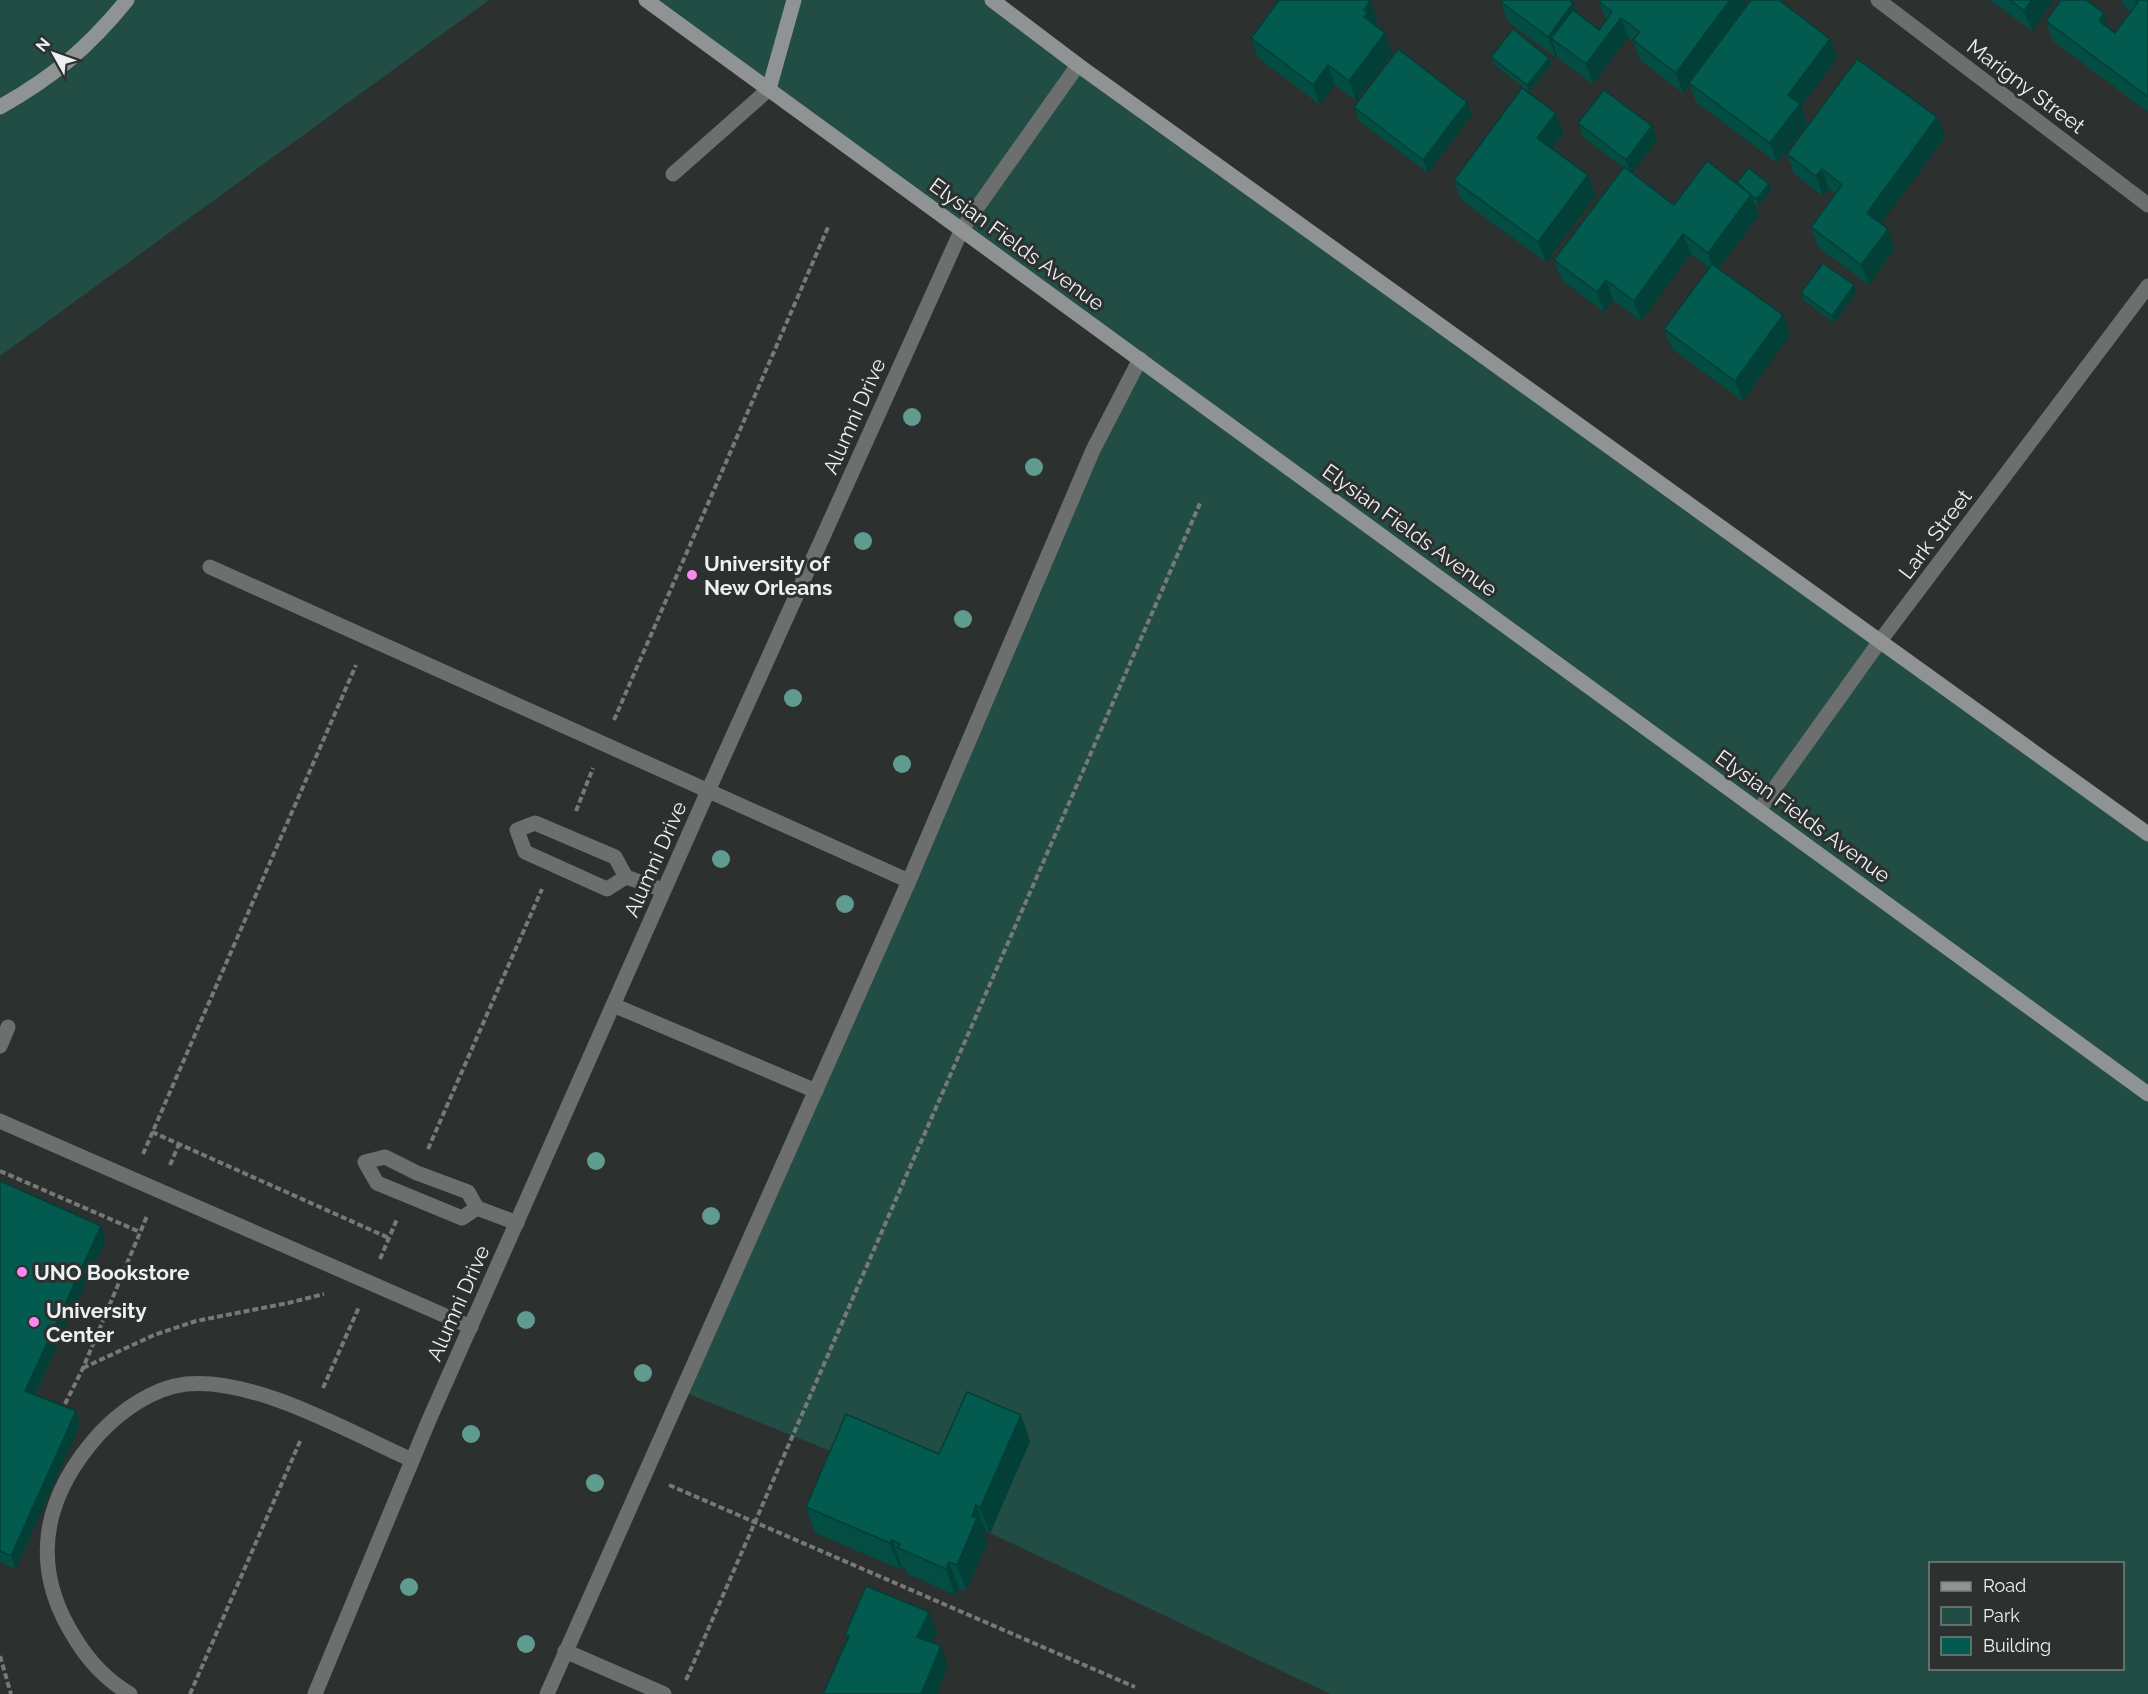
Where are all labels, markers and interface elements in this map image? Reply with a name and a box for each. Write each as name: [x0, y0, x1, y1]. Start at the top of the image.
north arrow: [24, 24, 84, 84]
text: N: [32, 34, 54, 55]
street label: Marigny Street: [1962, 34, 2090, 138]
street label: Elysian Fields Avenue: [925, 172, 1109, 316]
street label: Alumni Drive: [817, 354, 891, 478]
street label: Elysian Fields Avenue: [1318, 458, 1502, 602]
street label: Lark Street: [1893, 484, 1977, 584]
place label: University of New Orleans: [704, 551, 832, 600]
marker: University of New Orleans: [685, 568, 699, 582]
street label: Elysian Fields Avenue: [1711, 744, 1895, 888]
street label: Alumni Drive: [618, 797, 692, 921]
street label: Alumni Drive: [421, 1241, 495, 1365]
place label: UNO Bookstore: [34, 1260, 190, 1285]
marker: UNO Bookstore: [15, 1265, 29, 1279]
place label: University Center: [46, 1298, 147, 1347]
marker: University Center: [27, 1315, 41, 1329]
legend: [1929, 1562, 2124, 1670]
text: Road: [1983, 1575, 2026, 1596]
text: Park: [1983, 1605, 2020, 1626]
text: Building: [1983, 1635, 2051, 1656]

